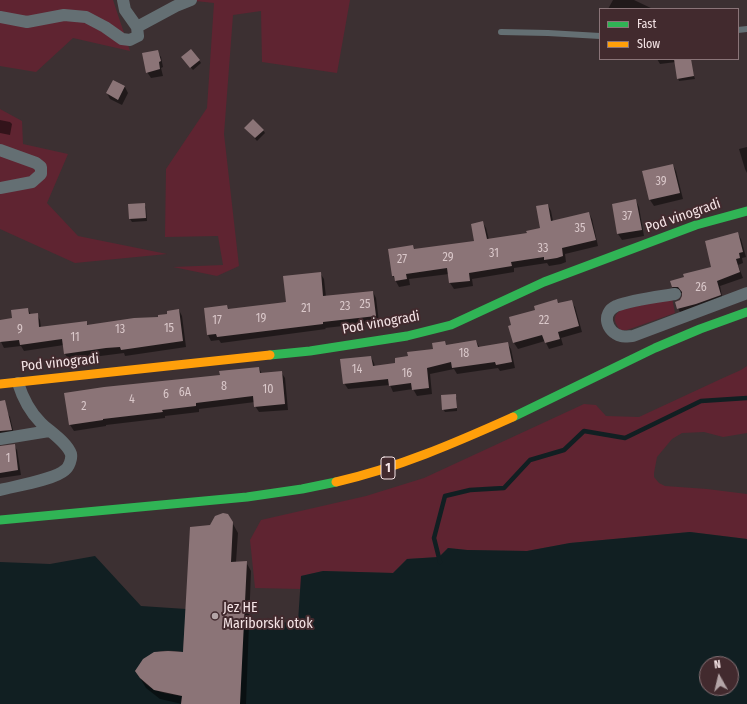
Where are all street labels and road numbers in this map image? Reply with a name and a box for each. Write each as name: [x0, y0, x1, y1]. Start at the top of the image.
street label: Pod vinogradi: [643, 195, 723, 237]
street label: Pod vinogradi: [341, 308, 421, 338]
street label: Pod vinogradi: [20, 351, 100, 375]
road number: 1: [381, 457, 395, 479]

